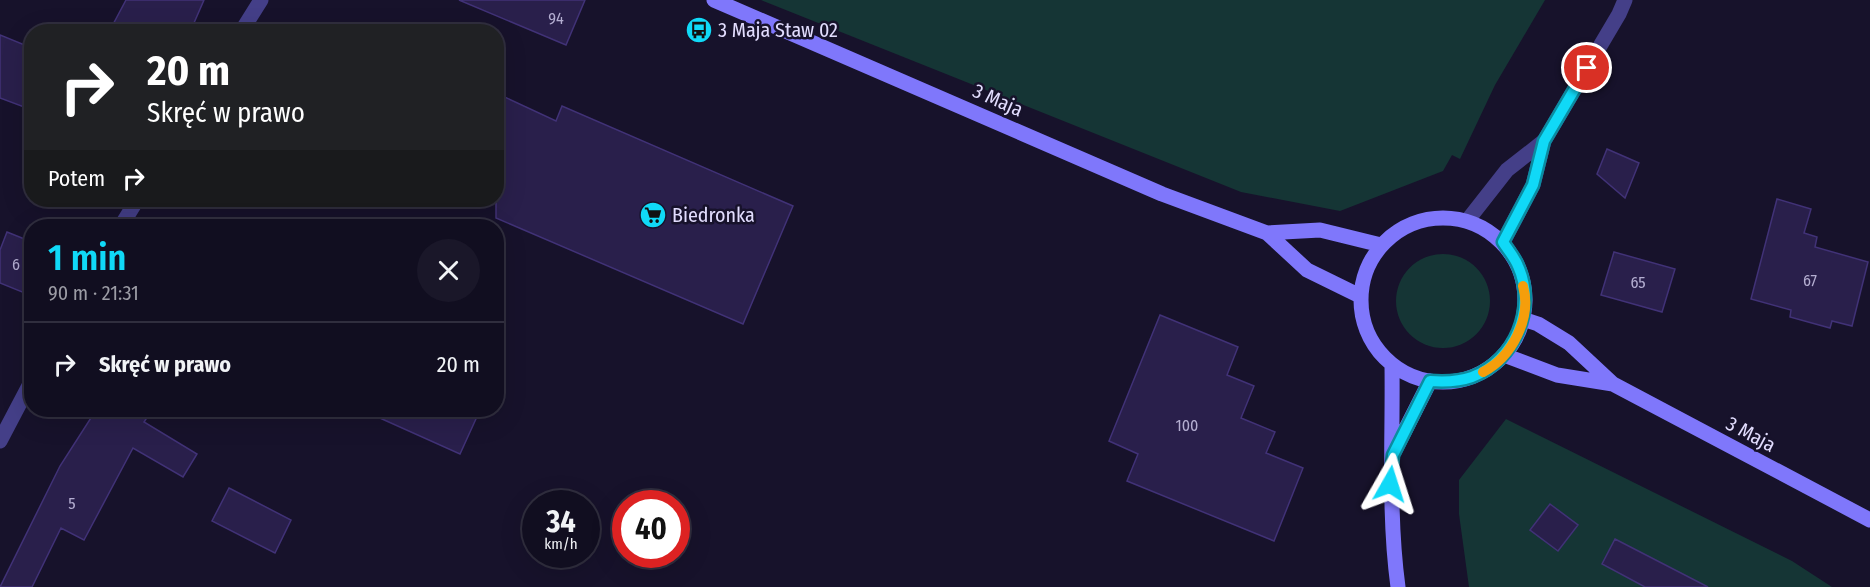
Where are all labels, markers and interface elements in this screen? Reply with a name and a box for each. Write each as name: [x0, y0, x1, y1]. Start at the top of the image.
house number: 94: [548, 9, 564, 28]
bus stop icon: 3 Maja Staw 02: [684, 15, 714, 45]
place label: 3 Maja Staw 02: [718, 18, 838, 42]
pin: [1561, 42, 1612, 93]
text: 20 m: [147, 46, 230, 96]
icon: right: [48, 48, 126, 126]
icon: arrive: [1570, 51, 1603, 84]
street label: 3 Maja: [969, 78, 1027, 122]
text: Skręć w prawo: [147, 97, 305, 129]
icon: right: [117, 162, 150, 195]
text: Potem: [48, 165, 105, 192]
supermarket icon: Biedronka: [638, 200, 668, 230]
place label: Biedronka: [672, 203, 755, 227]
text: 1 min: [48, 236, 126, 280]
button: close: [417, 239, 480, 302]
house number: 6: [12, 255, 20, 274]
house number: 67: [1803, 271, 1818, 290]
house number: 65: [1630, 273, 1646, 292]
text: 90 m · 21:31: [48, 281, 139, 305]
icon: right: [48, 348, 81, 381]
text: Skręć w prawo: [99, 351, 231, 378]
text: 20 m: [437, 351, 480, 378]
street label: 3 Maja: [1722, 411, 1780, 457]
house number: 100: [1176, 416, 1198, 435]
position arrow: [1358, 452, 1422, 516]
speed limit sign: 40: [612, 490, 690, 568]
house number: 5: [68, 494, 76, 513]
text: 34: [546, 504, 576, 540]
text: km/h: [544, 535, 578, 553]

